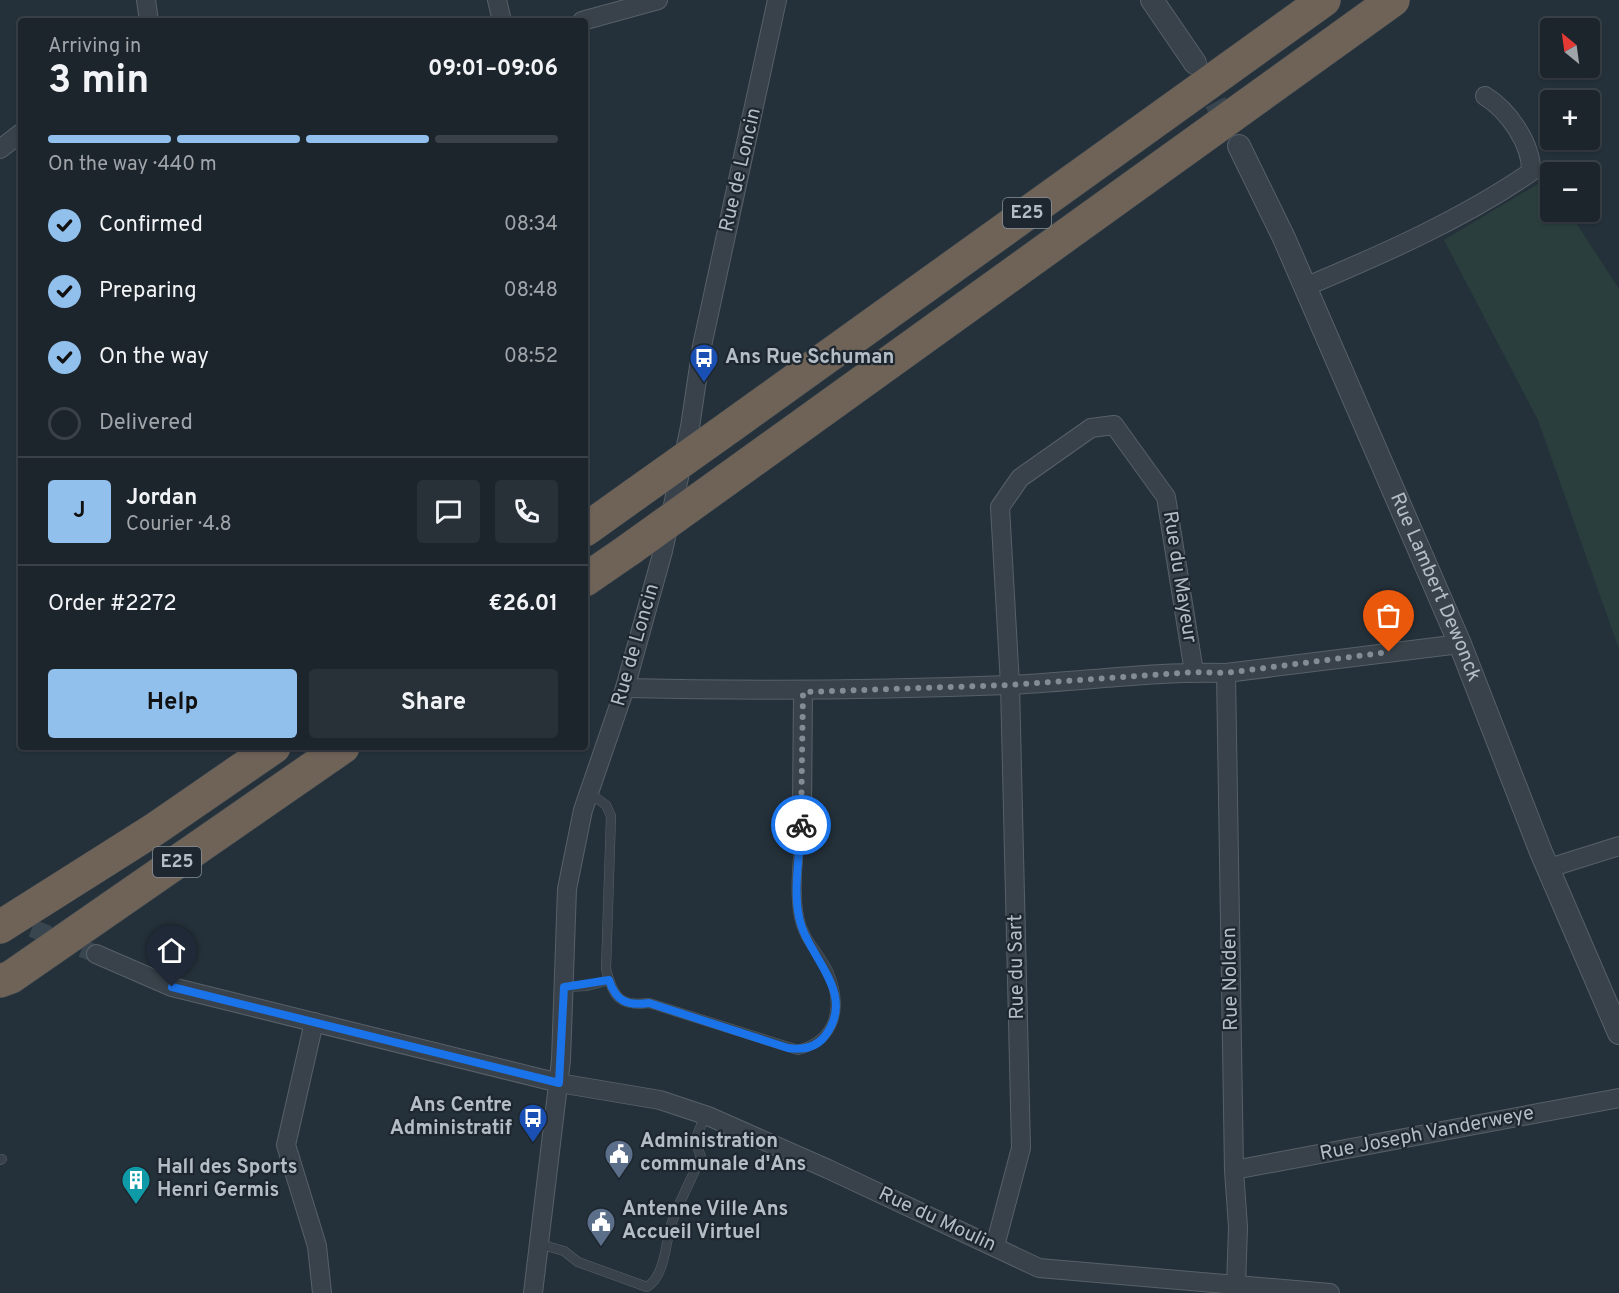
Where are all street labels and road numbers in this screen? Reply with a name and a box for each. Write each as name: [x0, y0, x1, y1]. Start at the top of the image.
street label: Rue de Loncin: [714, 105, 768, 235]
road number: E25: [1003, 198, 1051, 228]
street label: Rue Lambert Dewonck: [1383, 489, 1486, 686]
street label: Rue du Mayeur: [1156, 509, 1202, 645]
street label: Rue de Loncin: [606, 581, 666, 709]
road number: E25: [153, 847, 201, 877]
street label: Rue du Sart: [1003, 914, 1031, 1020]
street label: Rue Nolden: [1217, 927, 1245, 1031]
street label: Rue Joseph Vanderweye: [1318, 1100, 1536, 1168]
street label: Rue du Moulin: [874, 1181, 1000, 1259]

